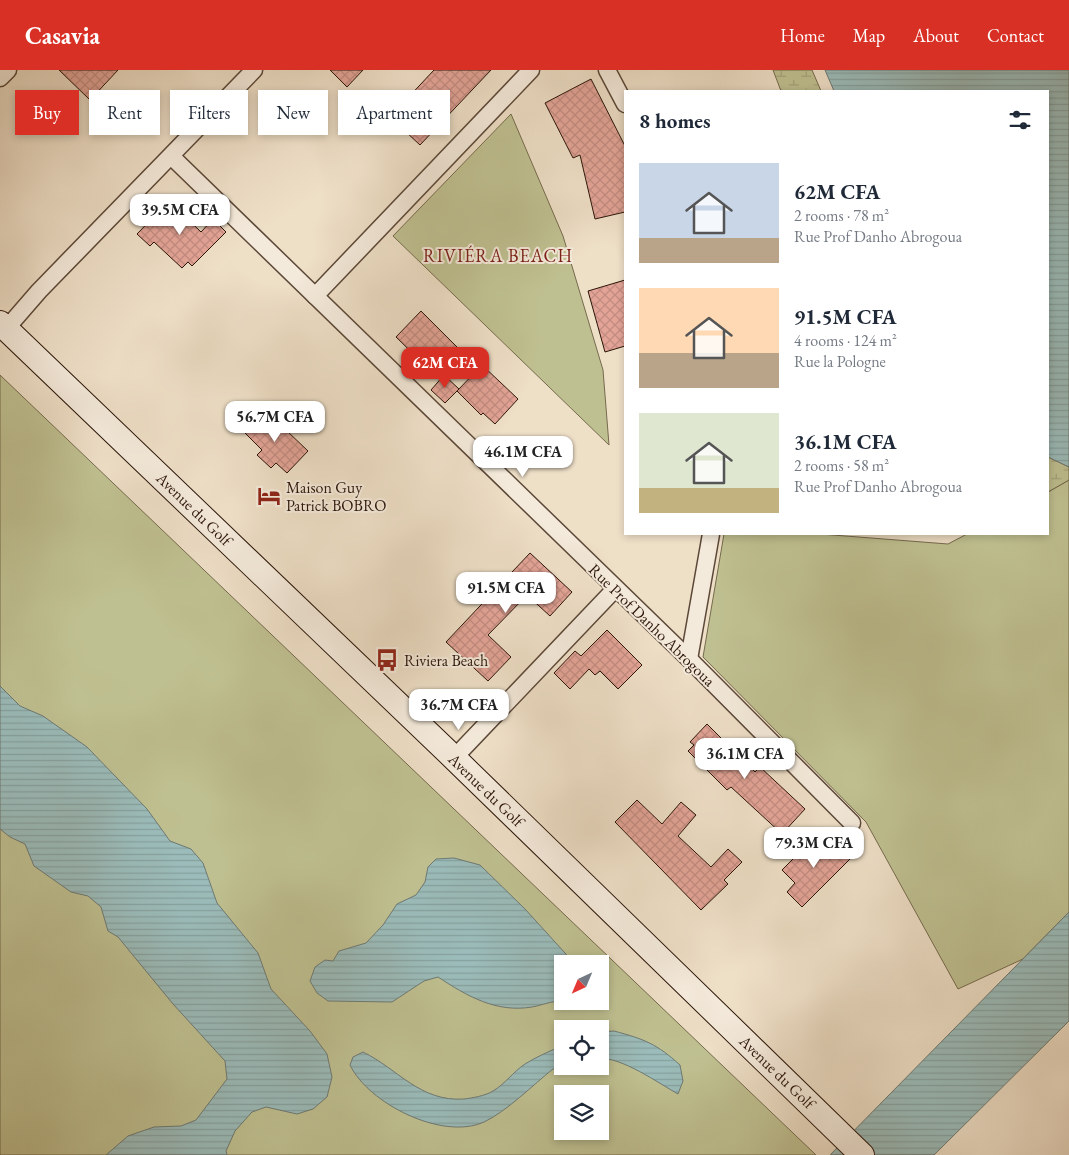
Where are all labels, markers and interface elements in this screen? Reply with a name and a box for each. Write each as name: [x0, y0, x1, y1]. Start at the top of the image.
text: Casavia: [25, 20, 100, 51]
text: Home: [780, 24, 825, 47]
text: Map: [853, 24, 885, 47]
text: About: [913, 24, 959, 47]
text: Contact: [987, 24, 1044, 47]
chip: Buy: [15, 90, 79, 135]
chip: Rent: [89, 90, 160, 135]
chip: Filters: [170, 90, 248, 135]
chip: New: [258, 90, 328, 135]
chip: Apartment: [338, 90, 450, 135]
icon: filters: [1006, 106, 1034, 134]
text: 8 homes: [639, 107, 711, 134]
text: 62M CFA: [794, 178, 880, 205]
icon: home: [679, 183, 739, 243]
pin: 39.5M CFA: [123, 194, 237, 236]
text: 39.5M CFA: [141, 199, 219, 220]
text: 2 rooms · 78 m²: [794, 205, 889, 226]
text: Rue Prof Danho Abrogoua: [794, 226, 962, 247]
district label: RIVIÉRA BEACH: [423, 244, 573, 267]
text: 91.5M CFA: [794, 303, 897, 330]
icon: home: [679, 308, 739, 368]
text: 4 rooms · 124 m²: [794, 330, 897, 351]
pin: 62M CFA: [399, 346, 491, 389]
text: Rue la Pologne: [794, 351, 886, 372]
text: 62M CFA: [412, 352, 478, 373]
pin: 56.7M CFA: [218, 400, 332, 443]
text: 56.7M CFA: [236, 406, 314, 427]
text: 36.1M CFA: [794, 428, 897, 455]
icon: home: [679, 433, 739, 493]
pin: 46.1M CFA: [466, 436, 580, 478]
text: 46.1M CFA: [484, 441, 562, 462]
text: 2 rooms · 58 m²: [794, 455, 889, 476]
street label: Avenue du Golf: [151, 467, 238, 552]
text: Rue Prof Danho Abrogoua: [794, 476, 962, 497]
place label: Maison Guy Patrick BOBRO: [286, 477, 387, 516]
hotel icon: Maison Guy Patrick BOBRO: [256, 483, 282, 509]
street label: Rue Prof Danho Abrogoua: [584, 559, 720, 691]
pin: 91.5M CFA: [449, 572, 563, 614]
text: 91.5M CFA: [467, 577, 545, 598]
bus stop icon: Riviera Beach: [374, 647, 400, 673]
place label: Riviera Beach: [404, 650, 488, 671]
pin: 36.7M CFA: [402, 688, 516, 731]
text: 36.7M CFA: [420, 694, 498, 715]
pin: 36.1M CFA: [688, 738, 802, 780]
text: 36.1M CFA: [706, 743, 784, 764]
street label: Avenue du Golf: [443, 748, 530, 833]
pin: 79.3M CFA: [757, 826, 871, 869]
text: 79.3M CFA: [775, 832, 853, 853]
north arrow: [554, 955, 609, 1010]
map controls: [554, 955, 609, 1140]
button: locate: [554, 1020, 609, 1075]
street label: Avenue du Golf: [734, 1030, 821, 1115]
button: layers: [554, 1085, 609, 1140]

